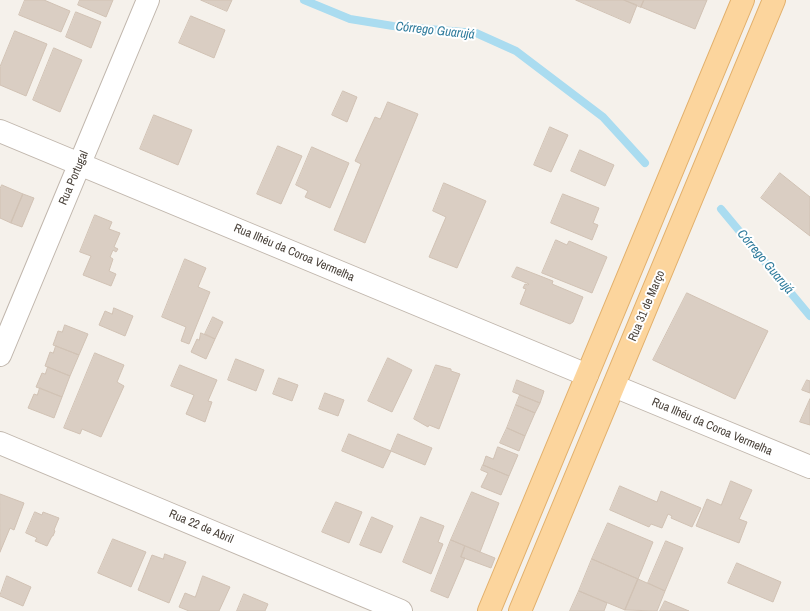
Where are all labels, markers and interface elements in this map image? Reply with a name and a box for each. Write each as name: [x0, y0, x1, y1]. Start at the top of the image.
water label: Córrego Guarujá: [395, 19, 475, 43]
street label: Rua Portugal: [56, 149, 92, 207]
street label: Rua Ilhéu da Coroa Vermelha: [232, 221, 356, 285]
water label: Córrego Guarujá: [734, 227, 796, 297]
street label: Rua 31 de Março: [626, 268, 668, 344]
street label: Rua Ilhéu da Coroa Vermelha: [650, 395, 774, 459]
street label: Rua 22 de Abril: [167, 507, 235, 547]

